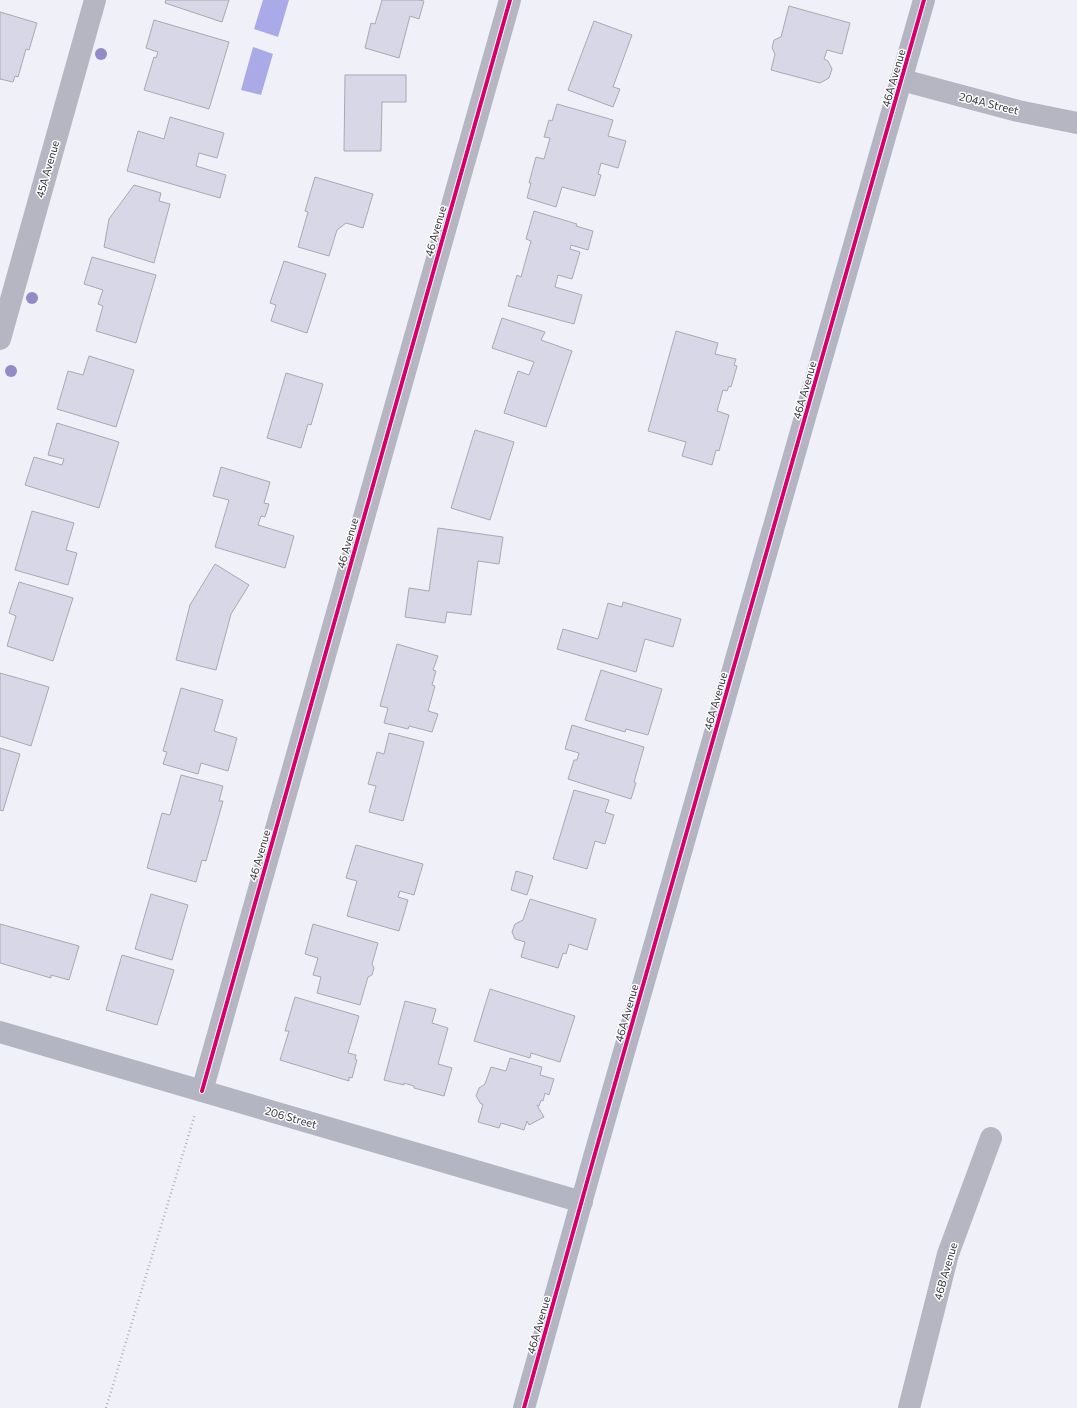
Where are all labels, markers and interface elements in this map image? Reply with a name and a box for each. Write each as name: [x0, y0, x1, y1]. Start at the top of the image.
street label: 46A Avenue: [879, 47, 907, 108]
street label: 204A Street: [958, 89, 1020, 117]
street label: 45A Avenue: [33, 139, 61, 199]
street label: 46 Avenue: [422, 204, 448, 258]
street label: 46A Avenue: [790, 359, 818, 420]
street label: 46 Avenue: [334, 516, 360, 570]
street label: 46A Avenue: [701, 670, 729, 731]
street label: 46 Avenue: [246, 828, 272, 882]
street label: 46A Avenue: [612, 982, 640, 1043]
street label: 206 Street: [264, 1103, 319, 1131]
street label: 46B Avenue: [931, 1241, 959, 1301]
street label: 46A Avenue: [524, 1294, 552, 1355]

